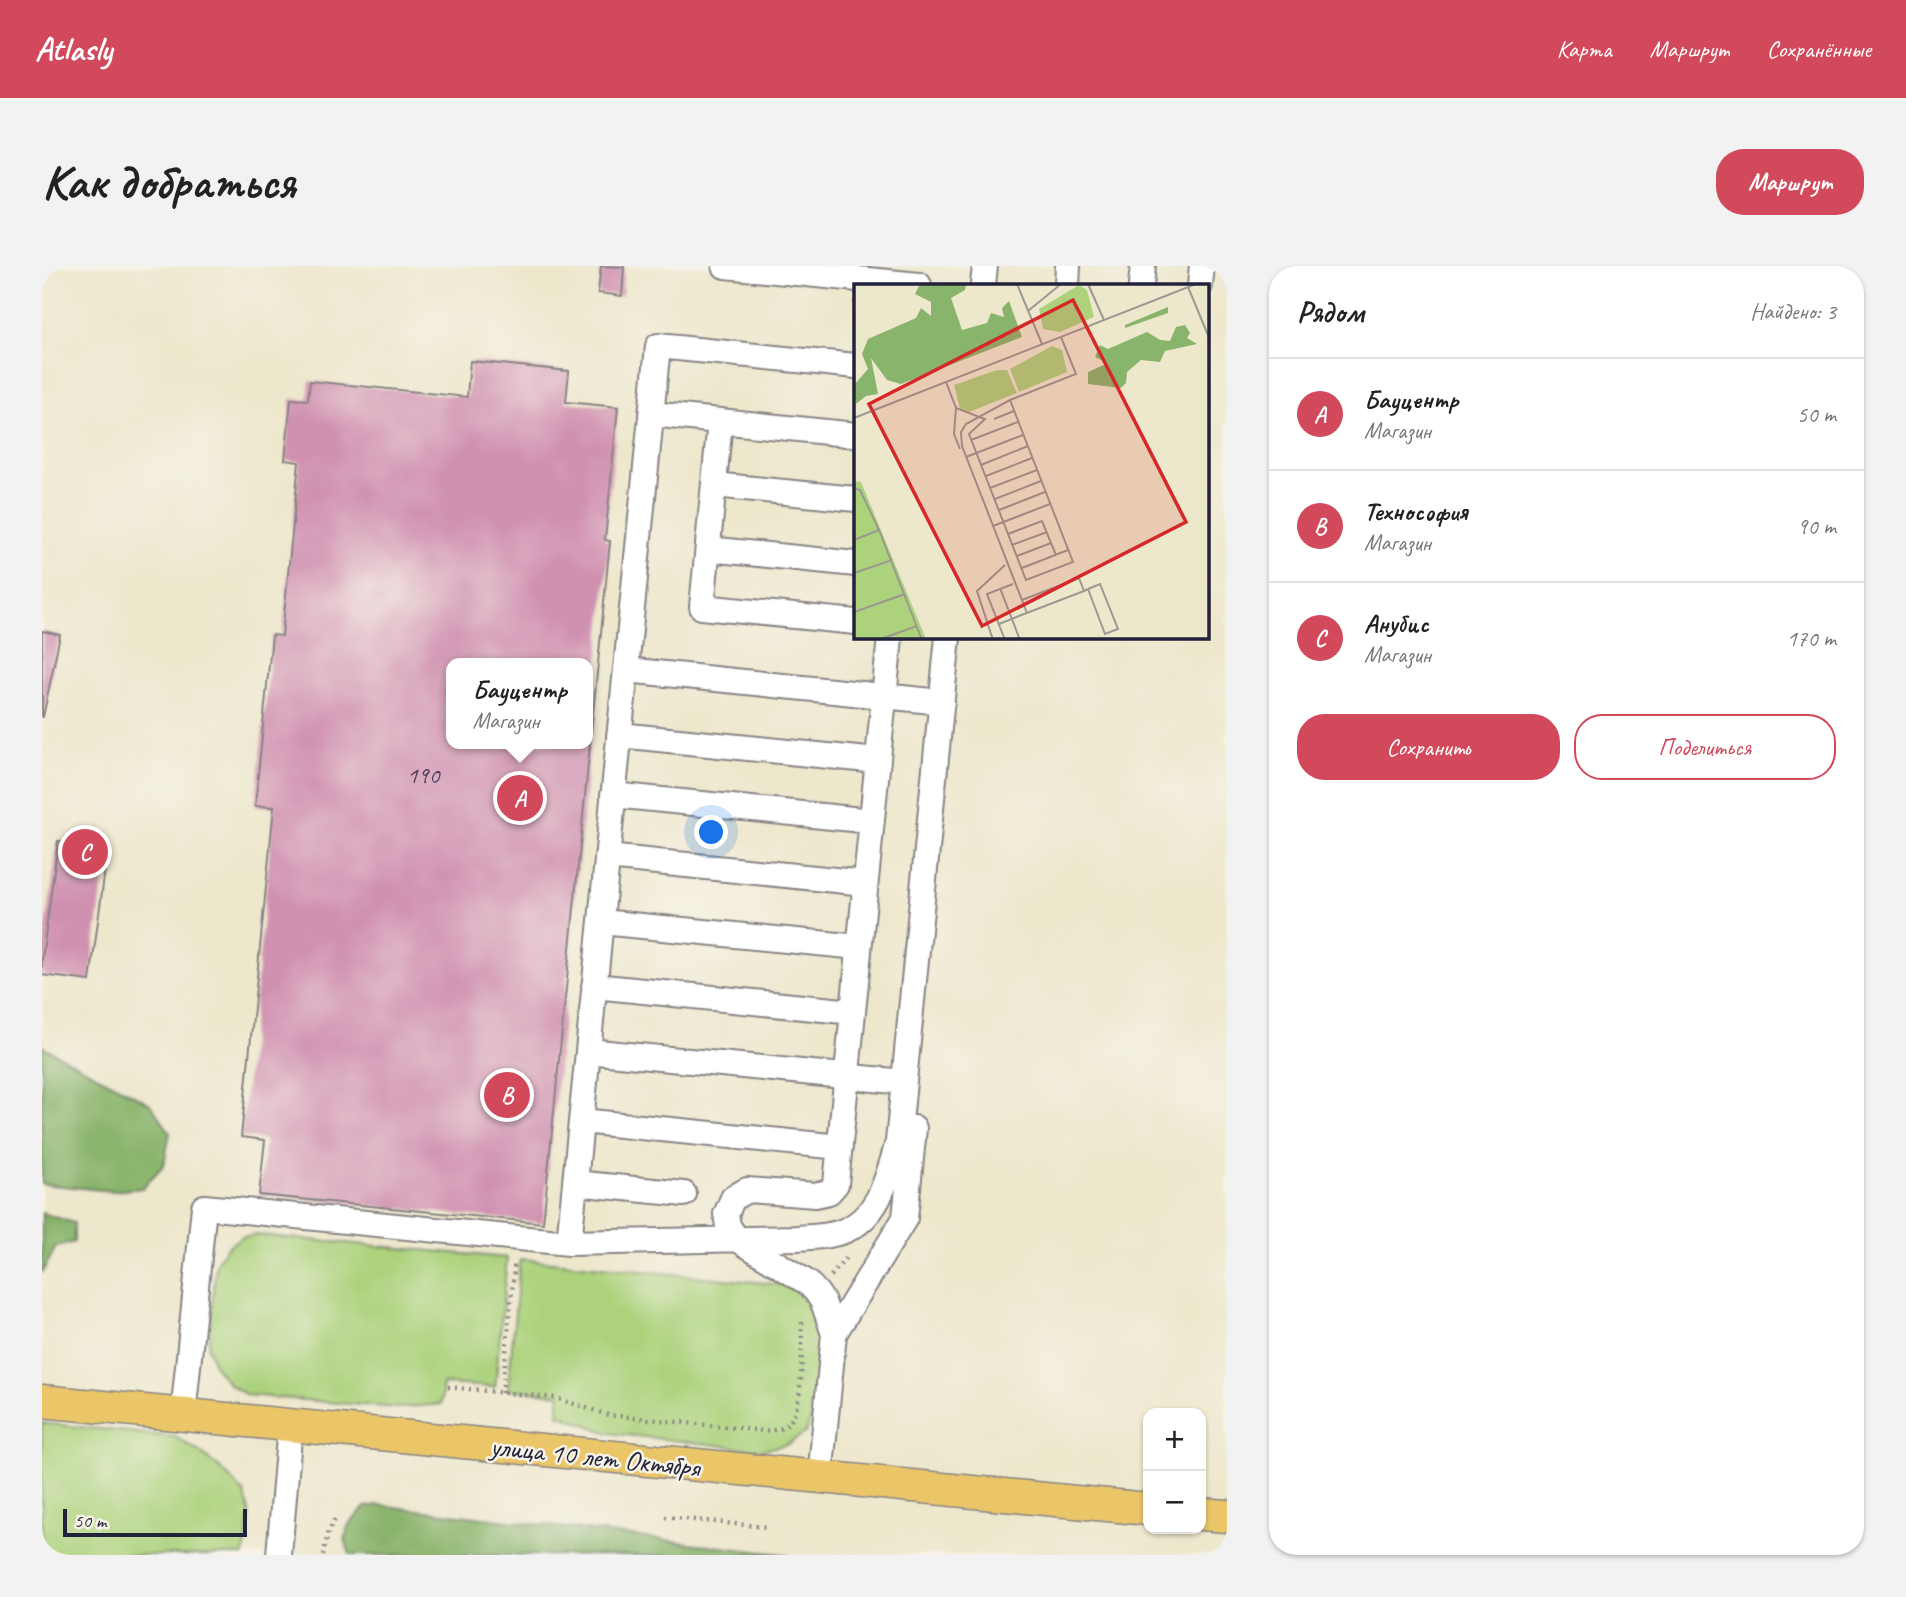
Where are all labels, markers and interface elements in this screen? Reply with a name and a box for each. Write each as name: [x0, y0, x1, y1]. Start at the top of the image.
text: Atlasly: [35, 28, 112, 70]
text: Карта: [1557, 34, 1612, 64]
text: Маршрут: [1650, 34, 1729, 64]
text: Сохранённые: [1767, 34, 1871, 64]
button: Маршрут: [1716, 149, 1864, 215]
text: Как добраться: [42, 151, 295, 213]
inset map: [854, 284, 1210, 639]
text: Рядом: [1297, 293, 1364, 331]
text: Найдено: 3: [1750, 297, 1836, 326]
text: Бауцентр: [1364, 383, 1458, 416]
text: A: [1314, 400, 1326, 429]
text: 50 m: [1797, 400, 1836, 429]
text: Магазин: [1364, 416, 1431, 445]
text: Технософия: [1364, 495, 1467, 528]
text: B: [1314, 512, 1326, 541]
text: 90 m: [1797, 512, 1836, 541]
text: Магазин: [1364, 528, 1431, 557]
text: Анубис: [1364, 607, 1429, 640]
text: C: [1315, 624, 1325, 653]
text: 170 m: [1787, 624, 1836, 653]
text: Магазин: [1364, 640, 1431, 669]
popup: [446, 658, 593, 749]
text: Бауцентр: [472, 673, 567, 706]
text: Магазин: [472, 706, 539, 735]
button: Сохранить: [1297, 714, 1560, 780]
button: Поделиться: [1574, 714, 1836, 780]
house number: 190: [407, 760, 441, 790]
pin: A: [497, 772, 543, 824]
your location: [694, 815, 728, 849]
pin: C: [62, 826, 108, 878]
pin: B: [484, 1069, 530, 1121]
map controls: [1143, 1408, 1206, 1534]
button: +: [1143, 1408, 1206, 1471]
street label: улица 10 лет Октября: [487, 1428, 704, 1485]
button: −: [1143, 1471, 1206, 1534]
scale bar: [63, 1506, 247, 1538]
text: 50 m: [74, 1509, 106, 1533]

